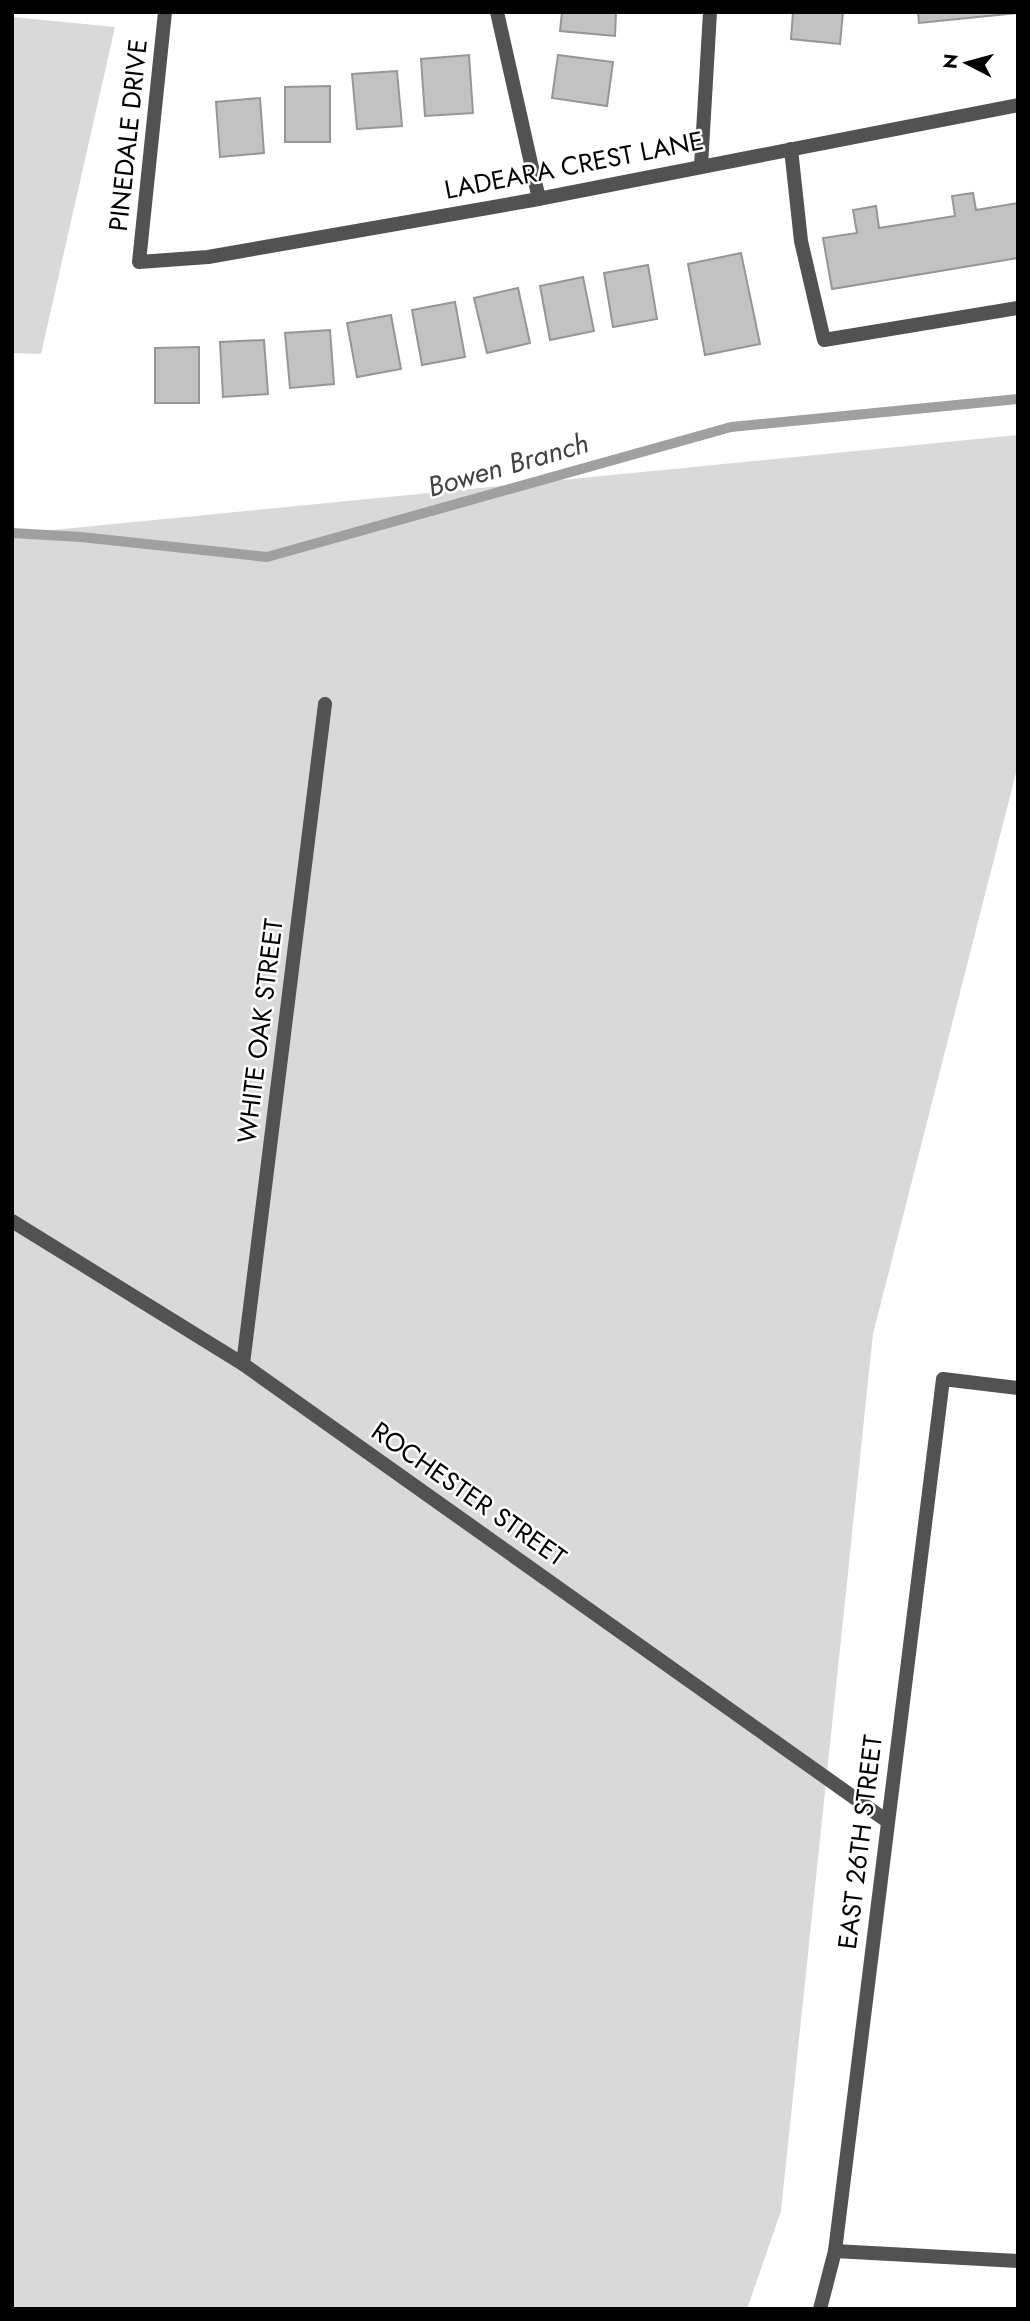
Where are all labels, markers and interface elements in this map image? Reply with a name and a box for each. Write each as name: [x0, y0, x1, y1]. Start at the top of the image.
north arrow: [932, 28, 1002, 98]
street label: PINEDALE DRIVE: [99, 37, 157, 233]
text: N: [936, 52, 965, 70]
street label: LADEARA CREST LANE: [441, 121, 707, 209]
water label: Bowen Branch: [423, 422, 593, 508]
street label: WHITE OAK STREET: [227, 917, 293, 1145]
street label: ROCHESTER STREET: [364, 1412, 574, 1576]
street label: EAST 26TH STREET: [828, 1733, 892, 1951]

